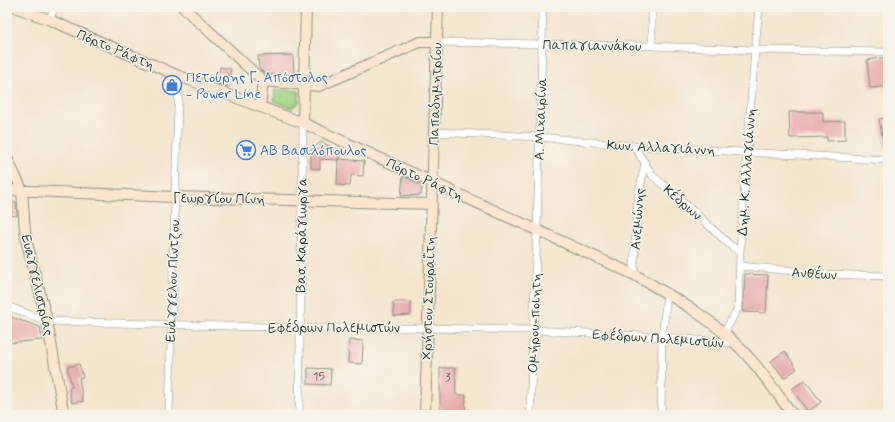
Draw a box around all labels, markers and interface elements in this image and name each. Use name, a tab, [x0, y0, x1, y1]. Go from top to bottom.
street label: Πόρτο Ράφτη	[74, 25, 157, 74]
street label: Παπαγιαννάκου	[542, 36, 642, 56]
street label: Παπαδημητρίου	[425, 42, 447, 146]
place label: Πετούρης Γ. Απόστολος - Power Line	[186, 69, 328, 103]
shop icon: Πετούρης Γ. Απόστολος - Power Line	[161, 74, 183, 96]
street label: Α. Μιχαιρίνα	[531, 77, 551, 161]
street label: Δημ. Κ. Αλλαγιάννη	[734, 108, 760, 237]
street label: Κων. Αλλαγιάννη	[606, 136, 716, 160]
supermarket icon: ΑΒ Βασιλόπουλος	[235, 139, 257, 161]
place label: ΑΒ Βασιλόπουλος	[260, 142, 367, 160]
street label: Πόρτο Ράφτη	[383, 154, 466, 206]
street label: Βασ. Καράγιωργα	[292, 177, 312, 293]
street label: Κέδρων	[659, 180, 706, 225]
street label: Ανεμώνης	[627, 187, 649, 251]
street label: Γεωργίου Πίνη	[173, 189, 265, 209]
street label: Ευάγγελου Πίντζου	[162, 220, 184, 342]
street label: Ευαγγελιστρίας	[17, 233, 57, 338]
street label: Χρήστου Στουραΐτη	[418, 236, 440, 360]
street label: Ανθέων	[791, 262, 837, 285]
street label: Ομήρου-ποιητη	[524, 273, 546, 374]
street label: Εφέδρων Πολεμιστών	[268, 318, 400, 337]
street label: Εφέδρων Πολεμιστών	[592, 324, 724, 353]
house number: 15	[313, 369, 325, 385]
house number: 3	[445, 370, 451, 386]

